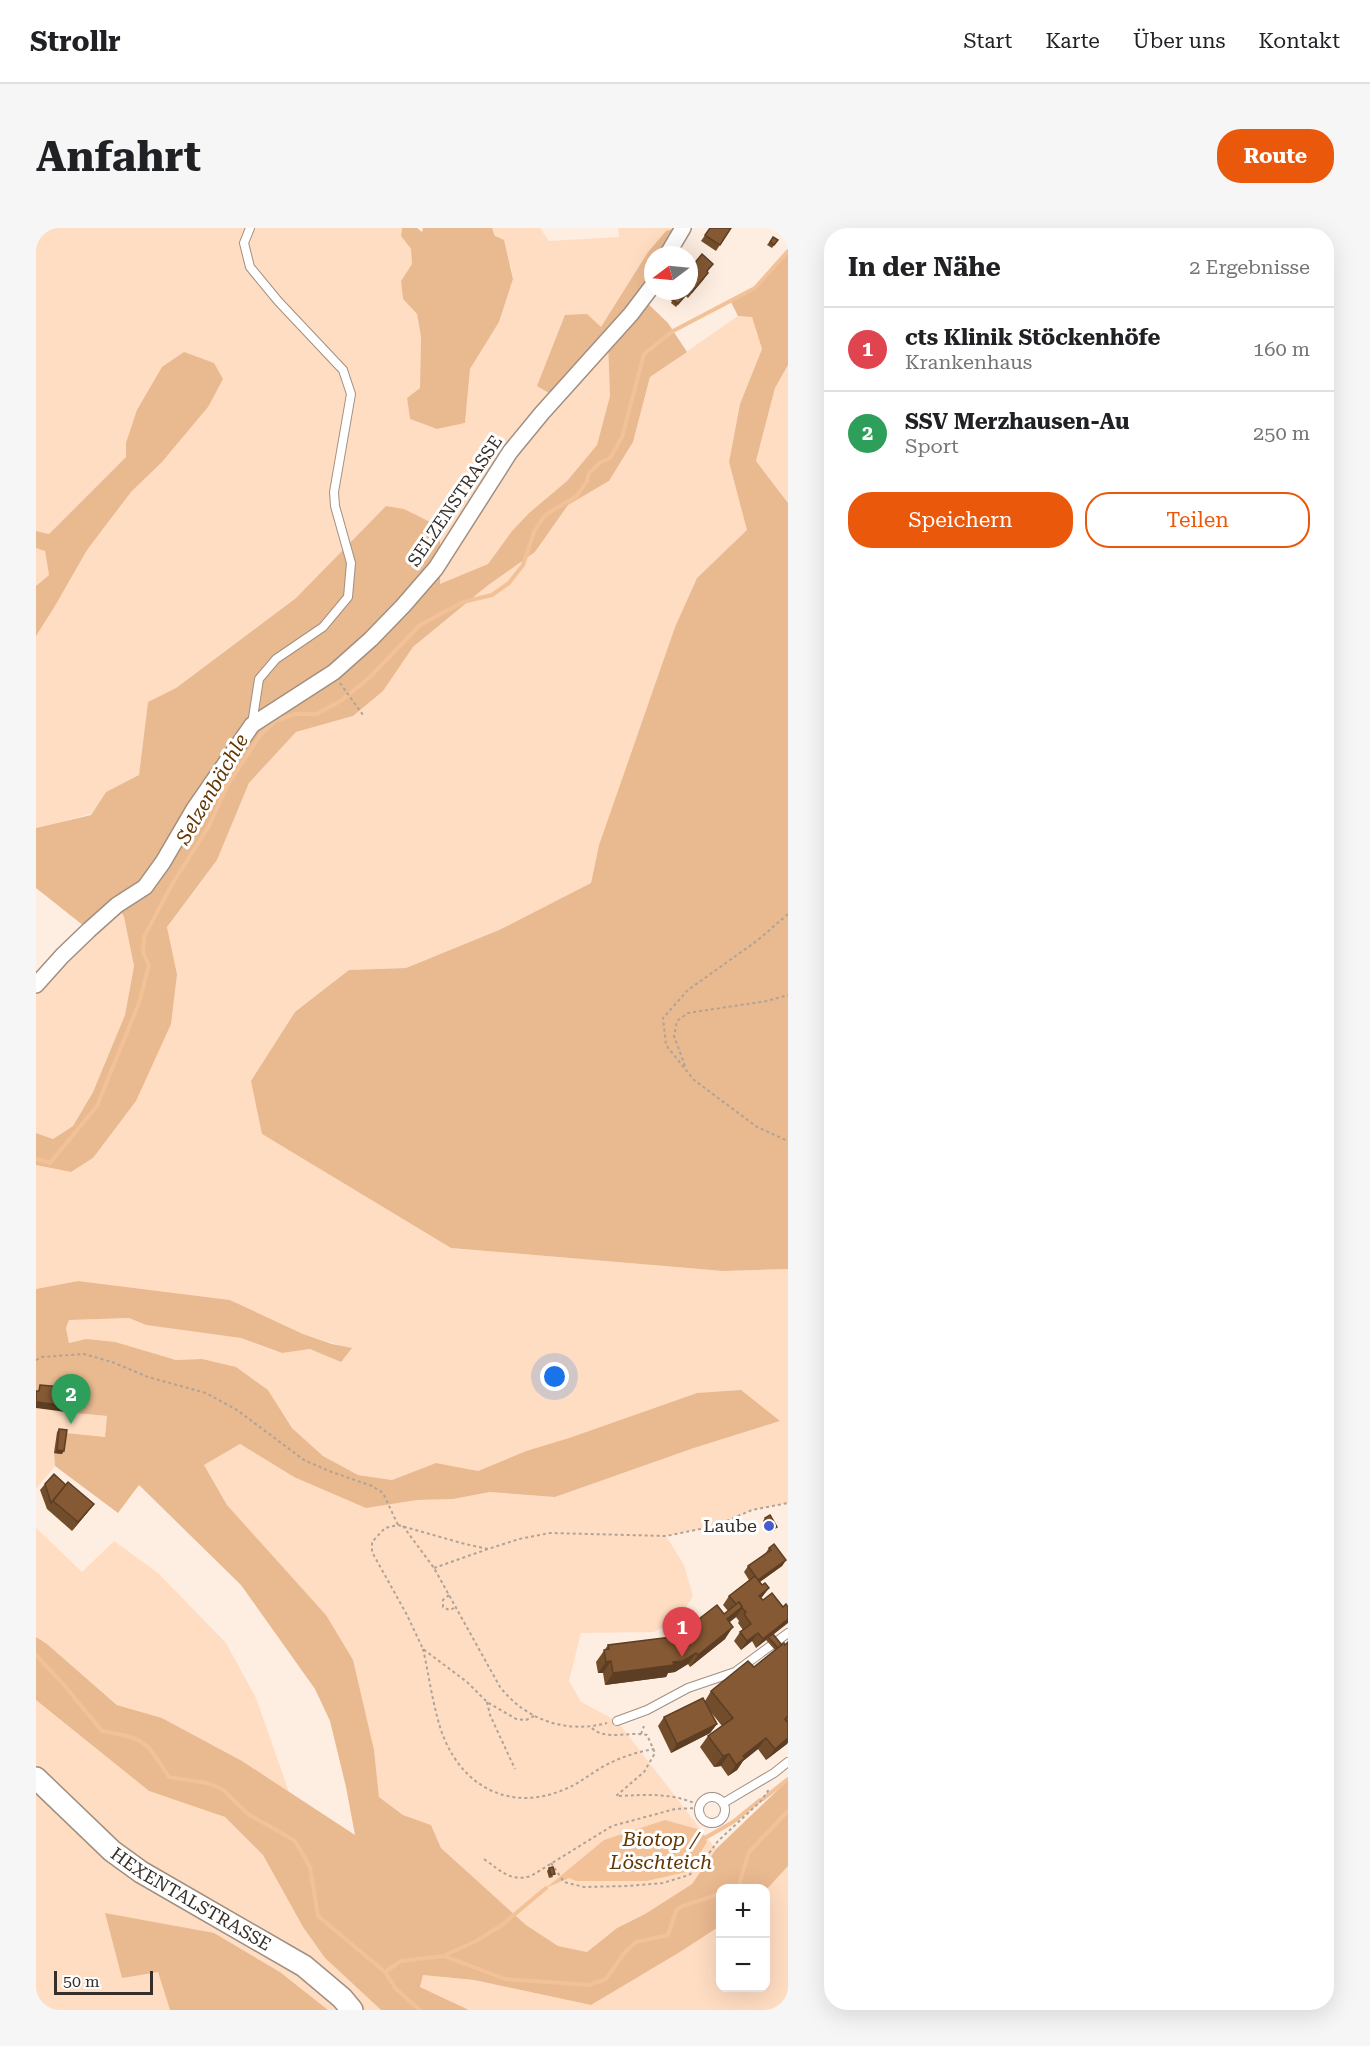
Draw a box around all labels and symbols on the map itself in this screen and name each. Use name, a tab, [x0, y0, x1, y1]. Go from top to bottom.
north arrow	[644, 246, 698, 300]
street label: SELZENSTRASSE	[403, 431, 506, 570]
water label: Selzenbächle	[170, 730, 253, 849]
your location	[540, 1362, 569, 1391]
pin: 2	[51, 1374, 90, 1424]
place label: Laube	[703, 1515, 757, 1536]
marker: Laube	[762, 1519, 776, 1533]
pin: 1	[662, 1608, 702, 1657]
water label: Biotop / Löschteich	[609, 1827, 712, 1874]
street label: HEXENTALSTRASSE	[107, 1843, 275, 1955]
scale bar	[54, 1968, 153, 1996]

